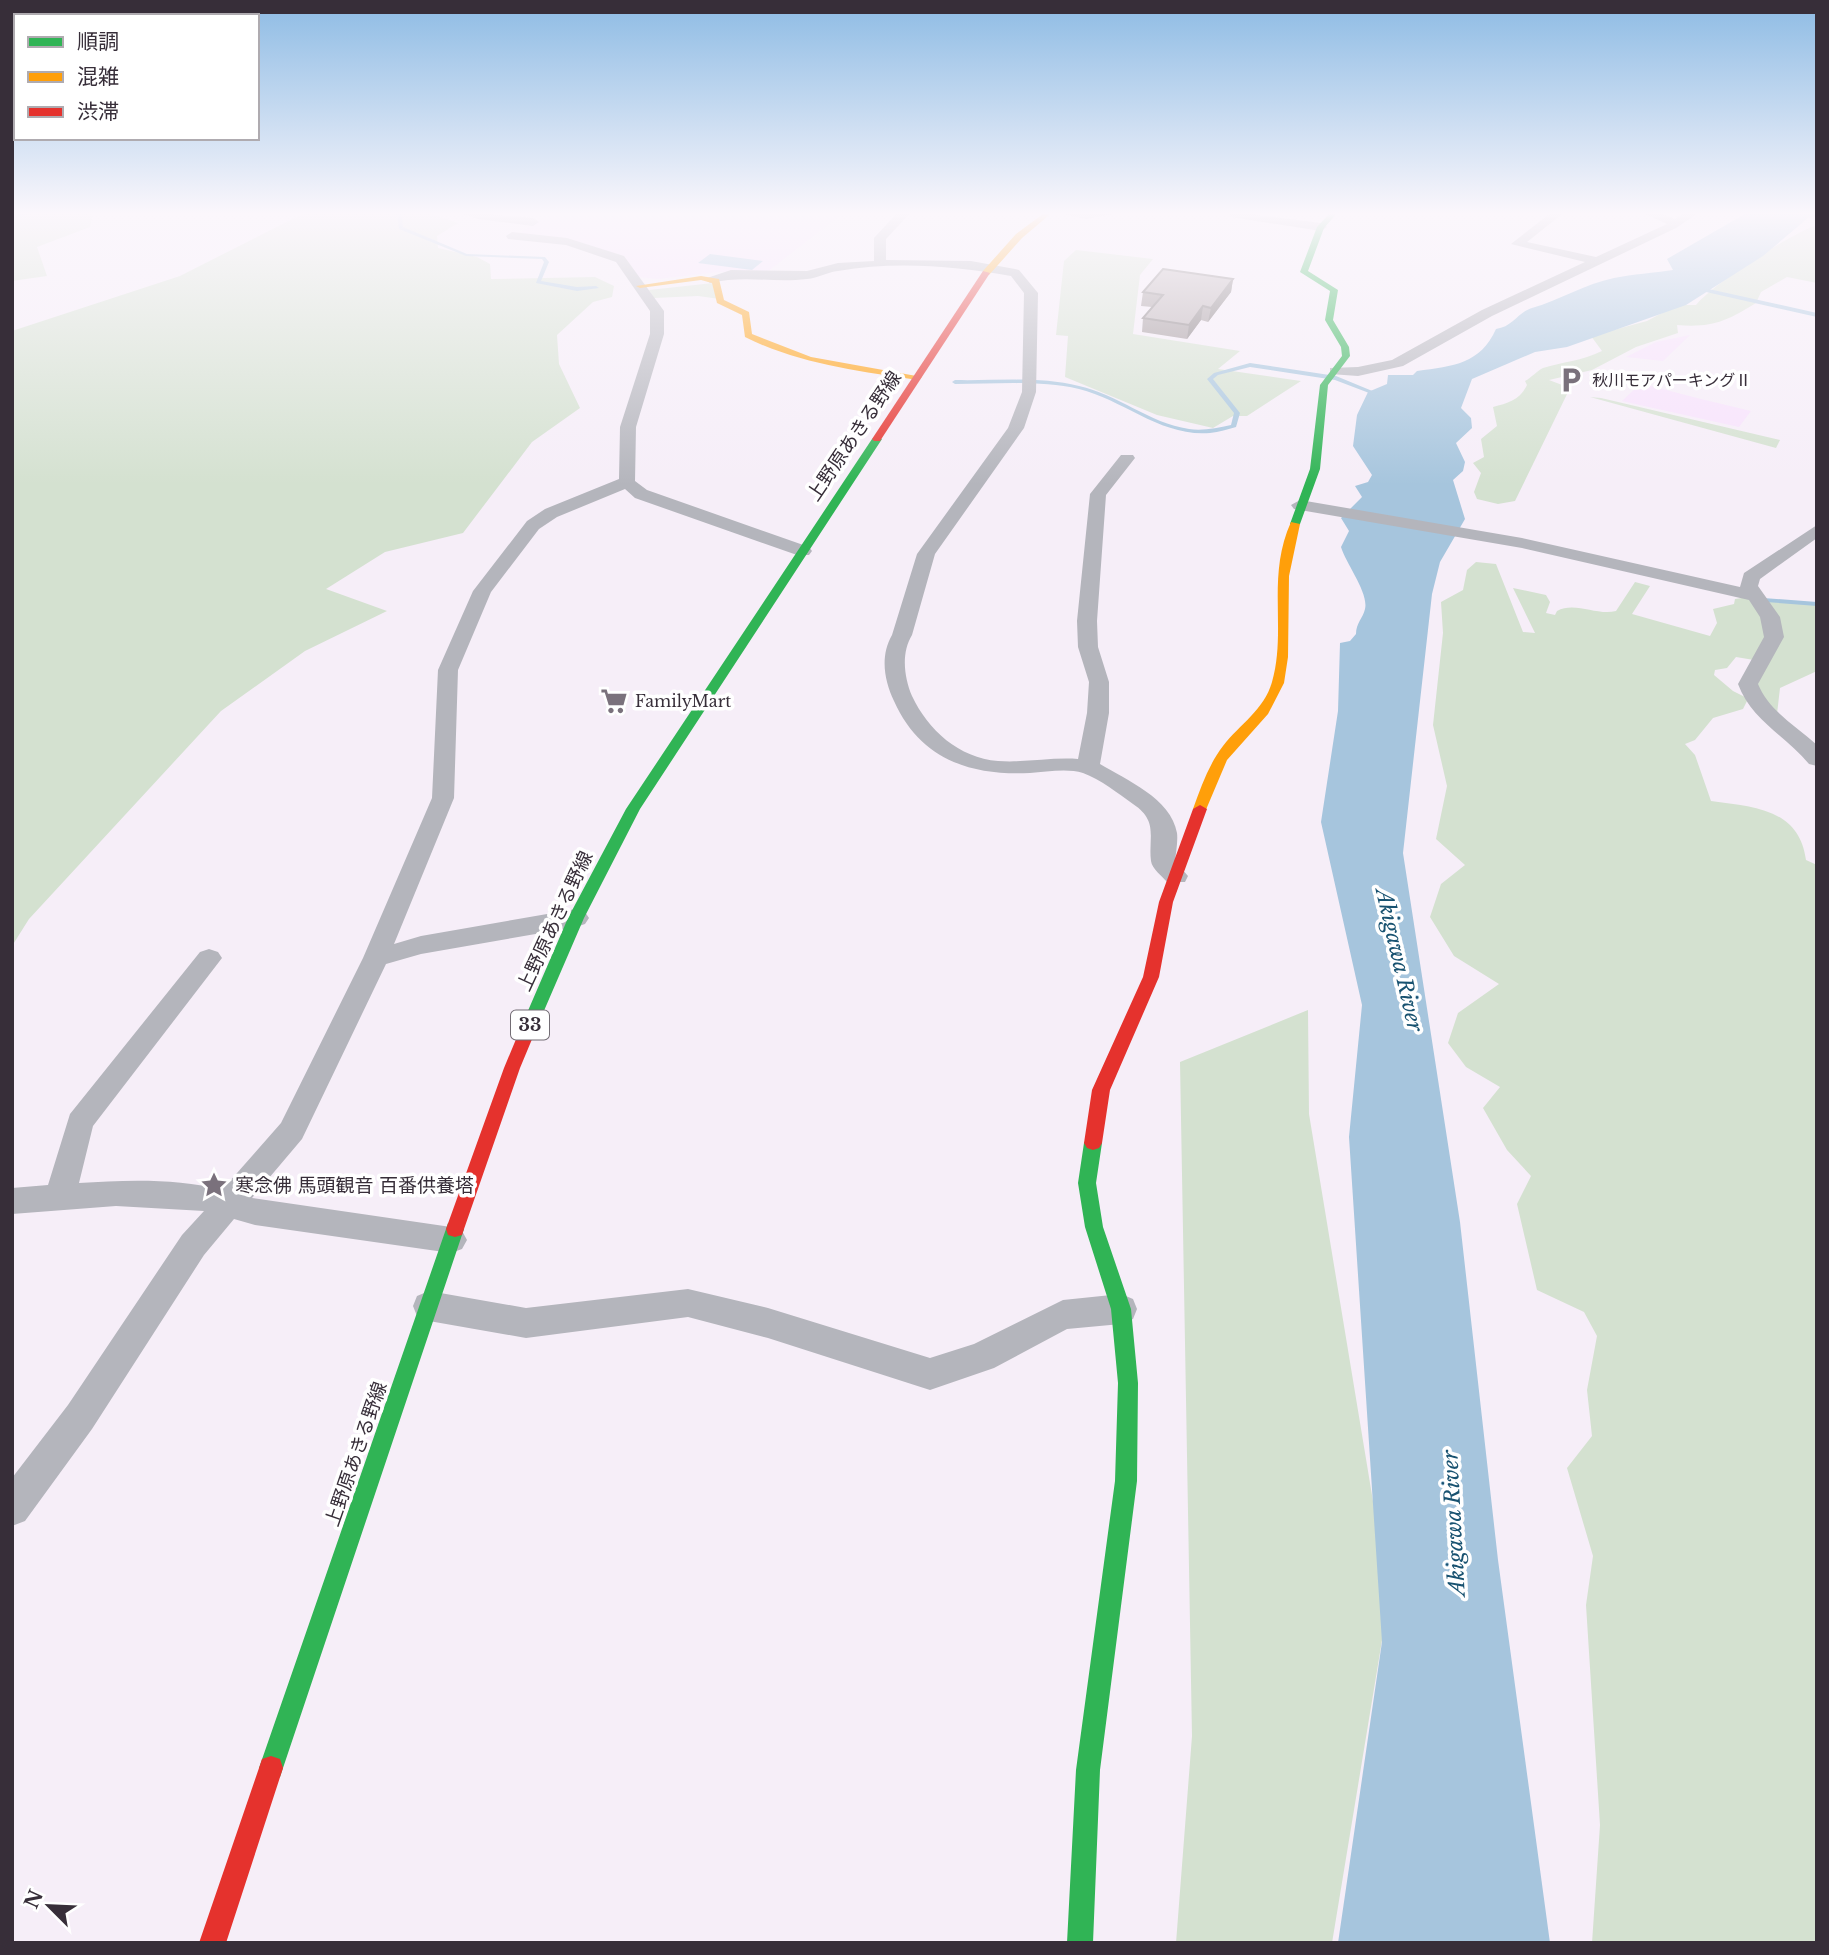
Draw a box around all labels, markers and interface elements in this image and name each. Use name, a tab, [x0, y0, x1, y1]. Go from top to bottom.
legend	[14, 14, 259, 140]
text: 順調	[77, 29, 119, 55]
text: 混雑	[77, 64, 119, 90]
text: 渋滞	[77, 99, 119, 125]
parking icon: 秋川モアパーキングⅡ	[1556, 365, 1586, 395]
street label: 上野原あきる野線	[802, 367, 906, 505]
place label: 秋川モアパーキングⅡ	[1592, 370, 1751, 390]
supermarket icon: FamilyMart	[599, 686, 629, 716]
place label: FamilyMart	[635, 691, 731, 711]
street label: 上野原あきる野線	[513, 847, 597, 995]
water label: Akigawa River	[1369, 883, 1428, 1035]
road number: 33	[511, 1010, 549, 1040]
place icon: 寒念佛 馬頭観音 百番供養塔	[199, 1170, 229, 1200]
place label: 寒念佛 馬頭観音 百番供養塔	[235, 1174, 474, 1197]
street label: 上野原あきる野線	[320, 1379, 392, 1529]
water label: Akigawa River	[1437, 1448, 1471, 1600]
north arrow	[14, 1871, 84, 1941]
text: N	[20, 1886, 48, 1912]

